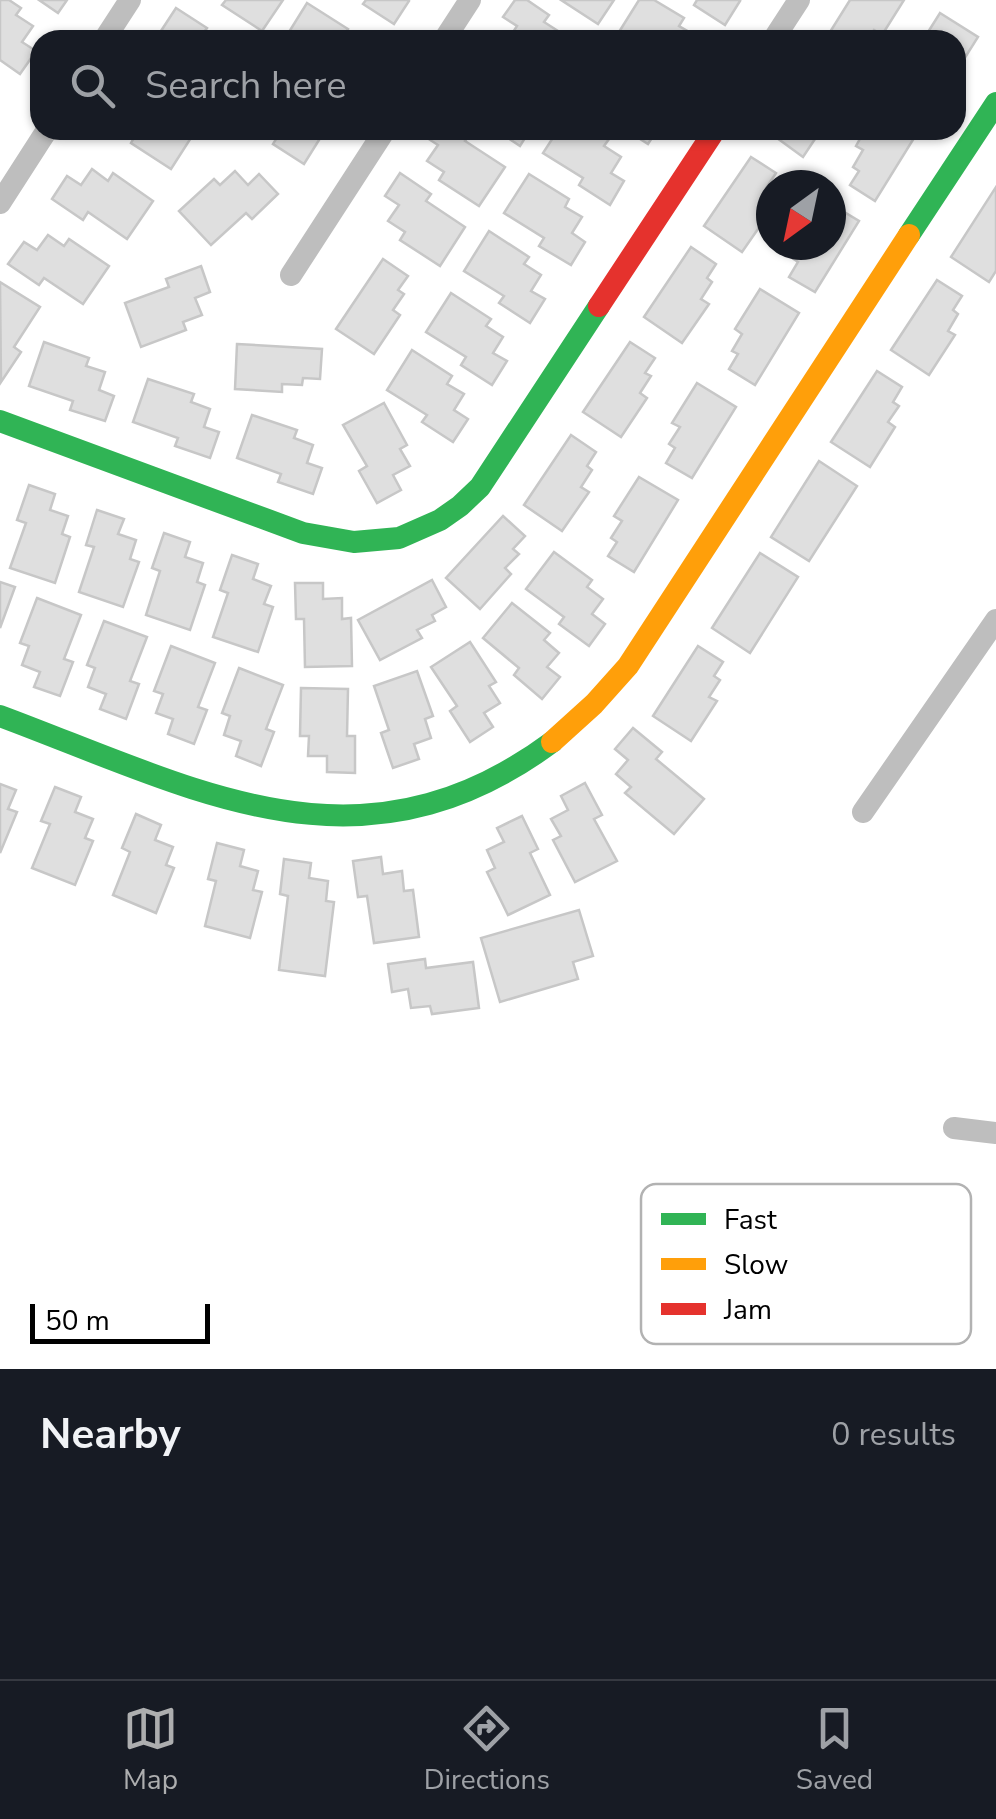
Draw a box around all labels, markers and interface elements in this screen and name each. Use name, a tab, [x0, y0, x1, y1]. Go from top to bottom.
search box	[30, 30, 966, 140]
icon: search	[65, 58, 120, 113]
text: Search here	[145, 60, 346, 111]
north arrow	[756, 170, 846, 260]
legend	[641, 1184, 971, 1344]
text: Fast	[724, 1201, 777, 1239]
text: Slow	[724, 1246, 788, 1284]
text: Jam	[723, 1291, 772, 1329]
scale bar	[30, 1299, 210, 1344]
text: 50 m	[45, 1302, 110, 1340]
text: Nearby	[40, 1406, 181, 1463]
text: 0 results	[831, 1413, 956, 1456]
tab: Map	[123, 1701, 178, 1799]
tab: Directions	[424, 1701, 550, 1799]
tab: Saved	[796, 1701, 873, 1799]

